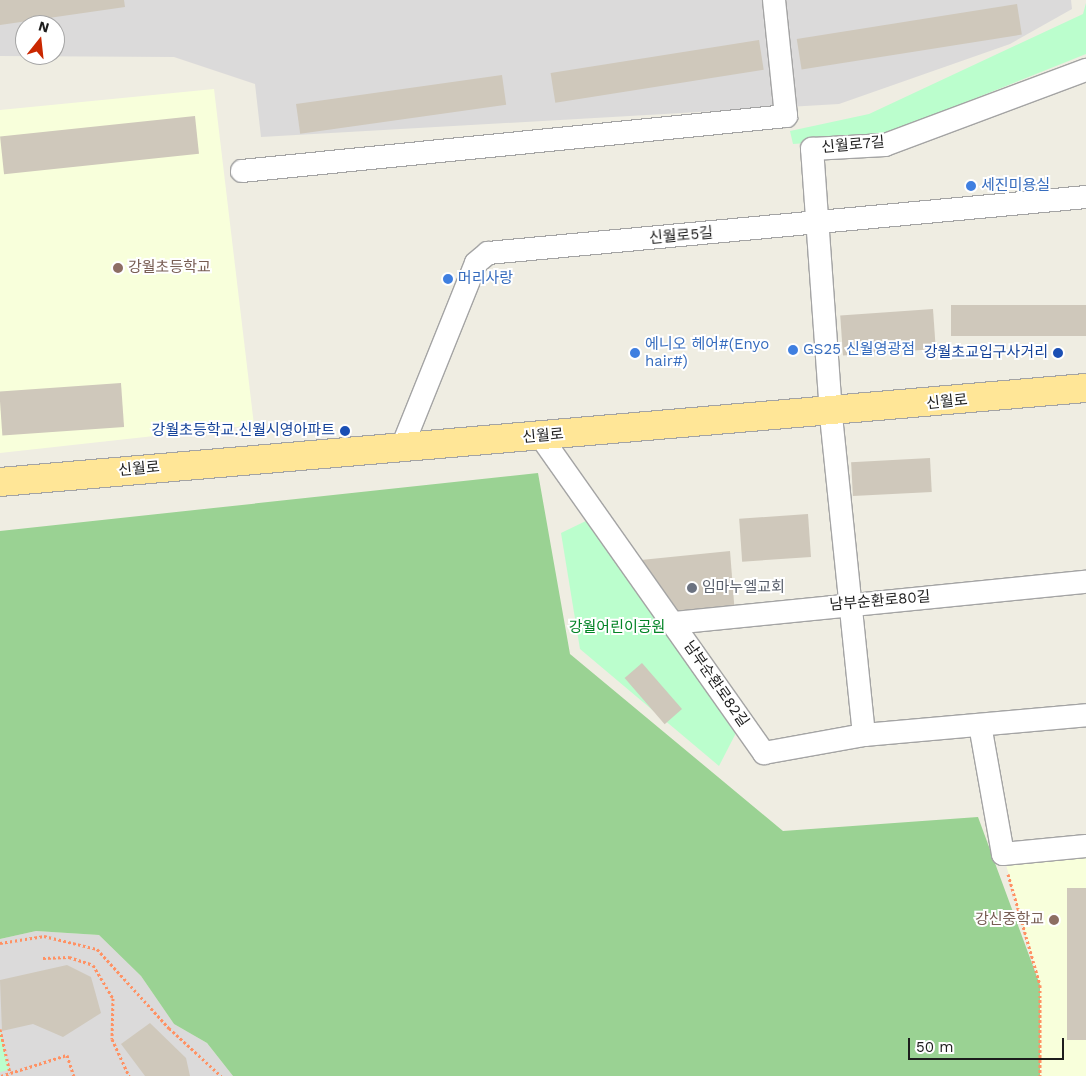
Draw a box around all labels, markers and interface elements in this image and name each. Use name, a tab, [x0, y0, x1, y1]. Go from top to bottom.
north arrow	[15, 15, 65, 65]
text: N	[37, 17, 51, 36]
street label: 신월로7길	[821, 133, 885, 157]
place label: 세진미용실	[981, 177, 1050, 195]
marker: 세진미용실	[965, 180, 977, 192]
street label: 신월로5길	[648, 224, 714, 248]
place label: 강월초등학교	[128, 259, 211, 277]
marker: 강월초등학교	[112, 262, 124, 274]
place label: 머리사랑	[458, 270, 513, 288]
marker: 머리사랑	[442, 273, 454, 285]
place label: 에니오 헤어#(Enyo hair#)	[645, 335, 769, 370]
place label: GS25 신월영광점	[803, 341, 915, 359]
marker: GS25 신월영광점	[787, 344, 799, 356]
place label: 강월초교입구사거리	[924, 344, 1048, 362]
marker: 에니오 헤어#(Enyo hair#)	[629, 347, 641, 359]
marker: 강월초교입구사거리	[1052, 347, 1064, 359]
street label: 신월로	[925, 391, 969, 413]
place label: 강월초등학교.신월시영아파트	[152, 422, 335, 440]
marker: 강월초등학교.신월시영아파트	[339, 425, 351, 437]
street label: 신월로	[522, 425, 564, 447]
street label: 신월로	[118, 458, 160, 480]
place label: 임마누엘교회	[702, 579, 785, 597]
marker: 임마누엘교회	[686, 582, 698, 594]
street label: 남부순환로80길	[829, 588, 931, 614]
park label: 강월어린이공원	[569, 619, 665, 637]
street label: 남부순환로82길	[680, 638, 752, 730]
place label: 강신중학교	[975, 911, 1044, 929]
marker: 강신중학교	[1048, 914, 1060, 926]
scale bar	[911, 1028, 1067, 1060]
text: 50 m	[916, 1038, 953, 1056]

